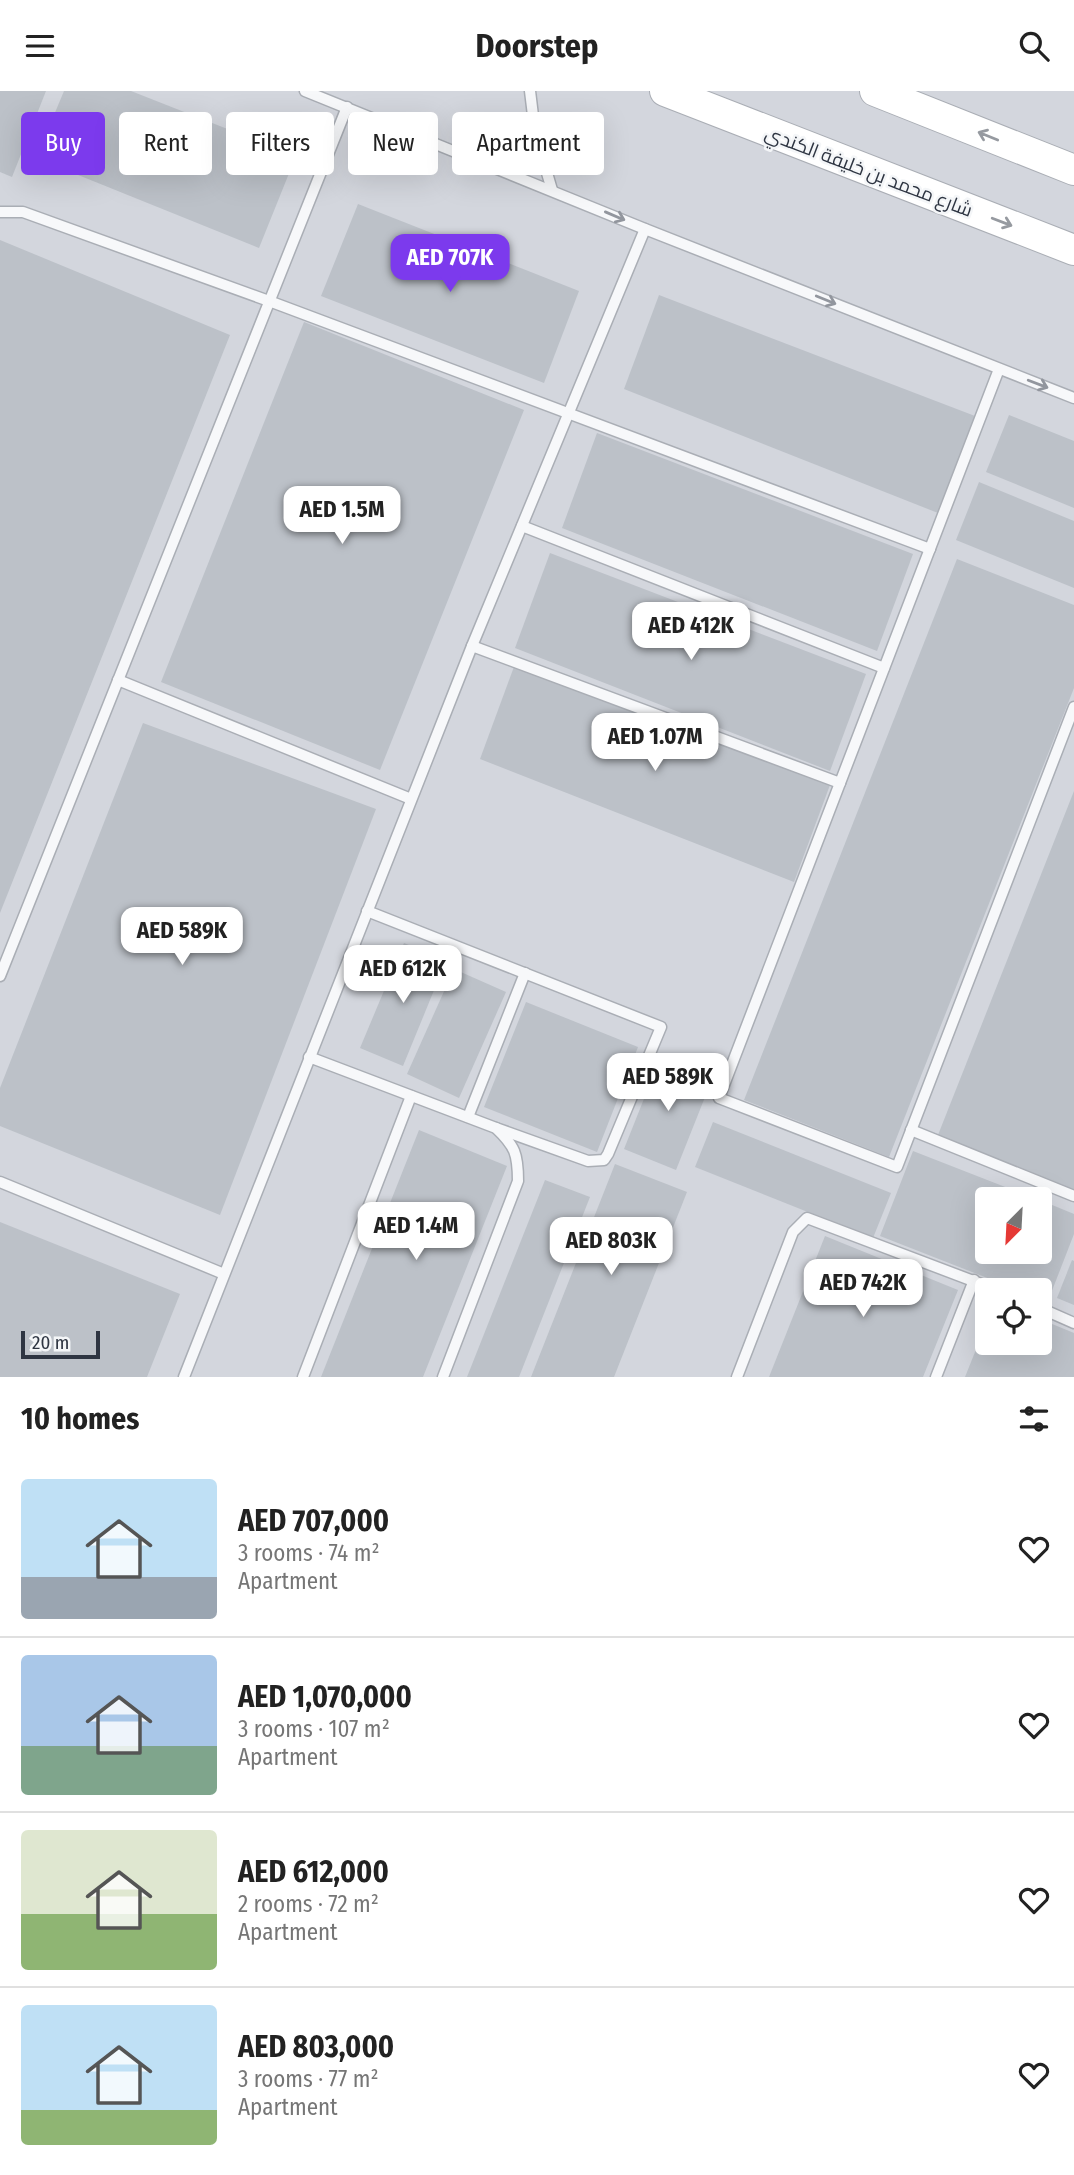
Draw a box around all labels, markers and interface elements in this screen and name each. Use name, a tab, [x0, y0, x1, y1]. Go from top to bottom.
icon: menu	[21, 27, 59, 65]
text: Doorstep	[476, 27, 598, 65]
icon: search	[1015, 27, 1053, 65]
chip: Buy	[21, 112, 105, 175]
chip: Rent	[119, 112, 212, 175]
chip: Filters	[226, 112, 334, 175]
chip: New	[348, 112, 438, 175]
chip: Apartment	[452, 112, 604, 175]
street label: شارع محمد بن خليفة الكندي	[761, 121, 976, 224]
one-way arrow	[977, 128, 999, 141]
one-way arrow	[603, 210, 625, 223]
one-way arrow	[991, 217, 1013, 230]
pin: AED 707K	[378, 235, 522, 294]
text: AED 707K	[407, 243, 493, 271]
one-way arrow	[815, 295, 836, 308]
one-way arrow	[1026, 378, 1048, 391]
pin: AED 1.5M	[270, 487, 414, 546]
text: AED 1.5M	[300, 495, 384, 523]
pin: AED 412K	[619, 603, 763, 662]
text: AED 412K	[648, 611, 734, 639]
pin: AED 1.07M	[575, 713, 735, 773]
text: AED 1.07M	[607, 722, 703, 750]
pin: AED 589K	[110, 907, 254, 967]
text: AED 589K	[137, 916, 227, 944]
pin: AED 612K	[331, 946, 475, 1005]
text: AED 612K	[360, 954, 446, 982]
pin: AED 589K	[596, 1053, 740, 1113]
text: AED 589K	[623, 1062, 713, 1090]
north arrow	[975, 1187, 1052, 1263]
map controls	[975, 1187, 1052, 1355]
pin: AED 1.4M	[344, 1203, 488, 1262]
text: AED 1.4M	[374, 1211, 458, 1239]
pin: AED 803K	[539, 1217, 683, 1277]
text: AED 803K	[566, 1226, 656, 1254]
pin: AED 742K	[791, 1259, 935, 1319]
text: AED 742K	[820, 1268, 906, 1296]
button: locate	[975, 1278, 1052, 1355]
scale bar	[21, 1328, 100, 1360]
text: 20 m	[32, 1331, 69, 1354]
icon: filters	[1015, 1400, 1053, 1438]
text: 10 homes	[21, 1401, 139, 1437]
text: AED 707,000	[238, 1503, 389, 1539]
icon: home	[77, 1507, 161, 1591]
icon: heart	[1015, 1530, 1053, 1568]
text: 3 rooms · 74 m²	[238, 1539, 380, 1567]
text: Apartment	[238, 1567, 338, 1595]
text: AED 1,070,000	[238, 1679, 412, 1715]
icon: home	[77, 1683, 161, 1767]
icon: heart	[1015, 1706, 1053, 1744]
text: 3 rooms · 107 m²	[238, 1715, 390, 1743]
text: Apartment	[238, 1743, 338, 1771]
text: AED 612,000	[238, 1854, 389, 1890]
icon: home	[77, 1858, 161, 1942]
icon: heart	[1015, 1881, 1053, 1919]
text: 2 rooms · 72 m²	[238, 1890, 379, 1918]
text: Apartment	[238, 1918, 338, 1946]
text: AED 803,000	[238, 2029, 394, 2065]
icon: home	[77, 2033, 161, 2117]
icon: heart	[1015, 2056, 1053, 2094]
text: 3 rooms · 77 m²	[238, 2065, 379, 2093]
text: Apartment	[238, 2093, 338, 2121]

